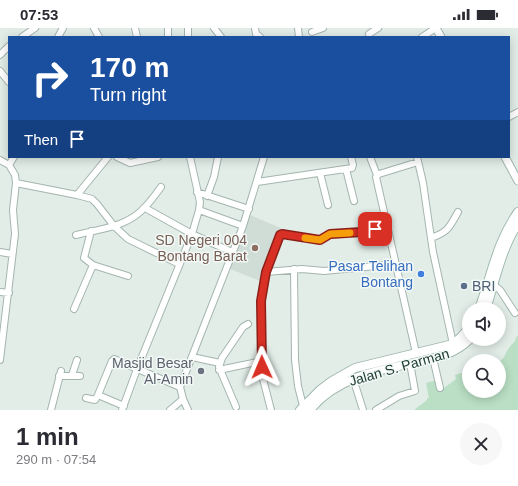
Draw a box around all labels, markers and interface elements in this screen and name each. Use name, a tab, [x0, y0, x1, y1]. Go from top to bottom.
text: 07:53	[20, 6, 58, 23]
icon: right	[24, 52, 76, 104]
text: 170 m	[90, 52, 169, 83]
text: Turn right	[90, 85, 166, 105]
icon: arrive	[66, 128, 88, 150]
text: Then	[24, 131, 58, 148]
pin	[358, 212, 392, 246]
icon: arrive	[364, 218, 386, 240]
place label: SD Negeri 004 Bontang Barat	[155, 232, 247, 264]
marker: SD Negeri 004 Bontang Barat	[250, 243, 260, 253]
place label: Pasar Telihan Bontang	[328, 258, 413, 290]
marker: Pasar Telihan Bontang	[416, 269, 426, 279]
place label: BRI	[472, 278, 495, 294]
marker: BRI	[459, 281, 469, 291]
map controls	[462, 302, 506, 398]
button: sound	[462, 302, 506, 346]
street label: Jalan S. Parman	[347, 345, 451, 389]
position arrow	[241, 346, 283, 388]
button: search	[462, 354, 506, 398]
place label: Masjid Besar Al-Amin	[112, 355, 193, 387]
marker: Masjid Besar Al-Amin	[196, 366, 206, 376]
text: 1 min	[16, 423, 79, 450]
button: close	[460, 423, 502, 465]
text: 290 m · 07:54	[16, 452, 96, 467]

